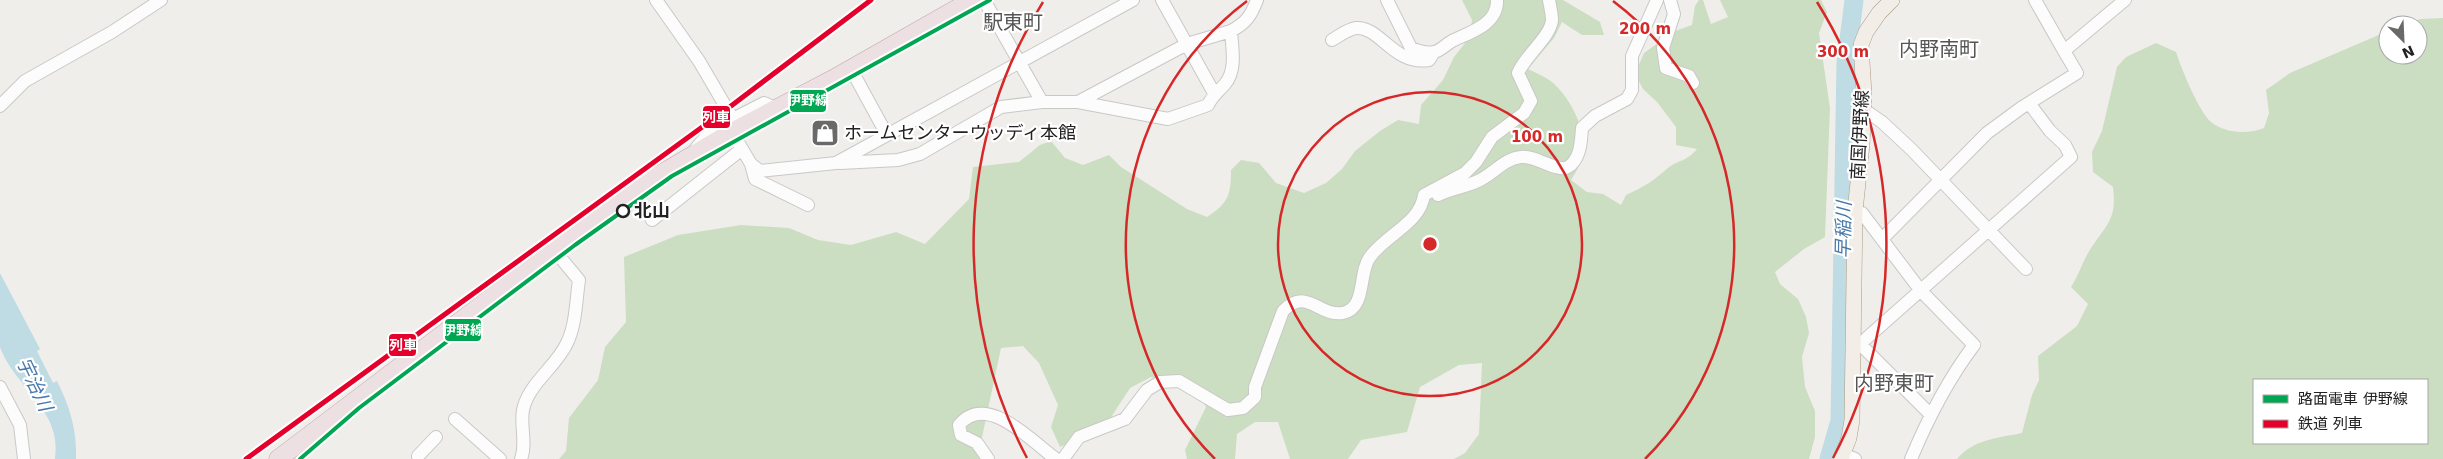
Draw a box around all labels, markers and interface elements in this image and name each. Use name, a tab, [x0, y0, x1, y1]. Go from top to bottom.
district label: 駅東町	[983, 10, 1043, 34]
north arrow	[2378, 15, 2428, 65]
text: 200 m	[1619, 20, 1671, 38]
district label: 内野南町	[1899, 37, 1979, 61]
text: N	[2400, 42, 2417, 62]
text: 300 m	[1817, 43, 1869, 61]
line badge: 伊野線	[789, 89, 827, 113]
street label: 南国伊野線	[1847, 89, 1872, 180]
text: 伊野線	[787, 92, 829, 108]
line badge: 列車	[702, 105, 731, 129]
text: 列車	[702, 109, 730, 125]
shop icon: ホームセンターウッディ本館	[810, 118, 840, 148]
place label: ホームセンターウッディ本館	[844, 122, 1076, 143]
text: 100 m	[1511, 128, 1563, 146]
water label: 早稲川	[1832, 199, 1855, 259]
place label: 北山	[634, 200, 670, 221]
marker: 北山	[616, 204, 630, 218]
centre of rings	[1421, 235, 1439, 253]
line badge: 伊野線	[444, 318, 482, 342]
text: 伊野線	[442, 322, 484, 338]
line badge: 列車	[388, 333, 417, 357]
text: 列車	[389, 337, 417, 353]
water label: 宇治川	[13, 354, 58, 416]
district label: 内野東町	[1854, 371, 1934, 395]
legend	[2253, 379, 2428, 444]
text: 路面電車 伊野線	[2298, 390, 2408, 408]
text: 鉄道 列車	[2298, 415, 2363, 433]

